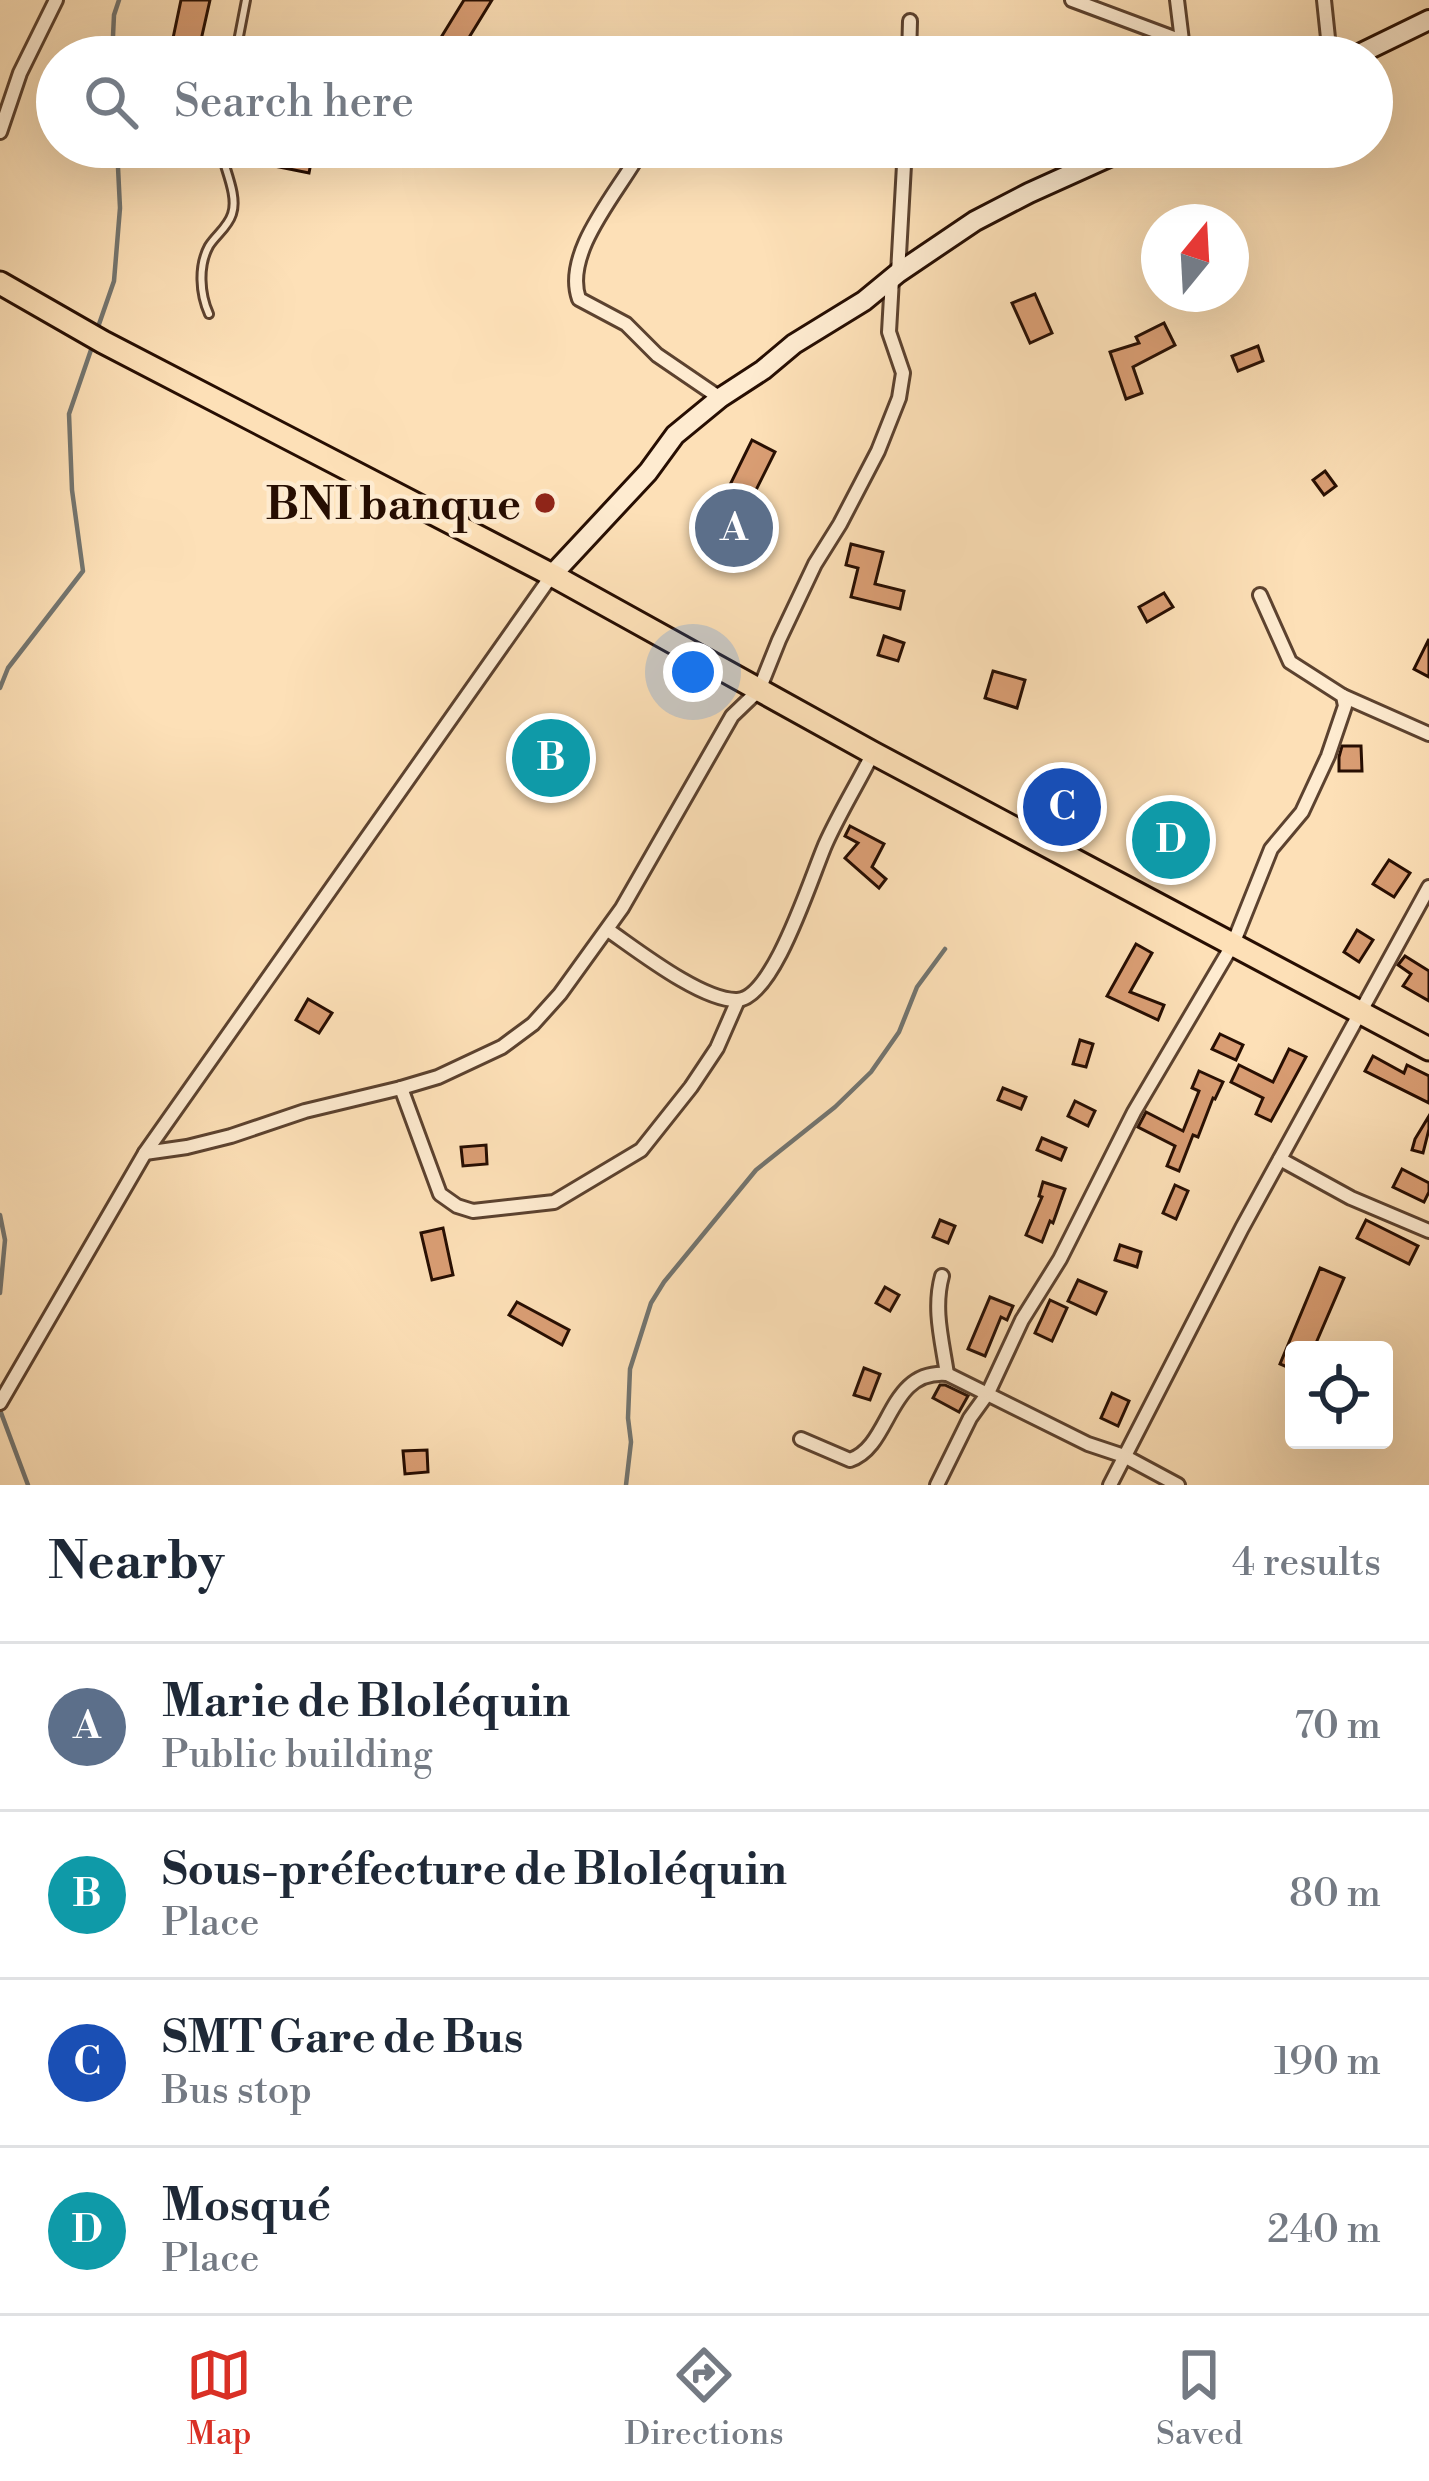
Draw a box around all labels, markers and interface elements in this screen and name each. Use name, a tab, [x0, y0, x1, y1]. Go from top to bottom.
search box	[36, 36, 1393, 168]
icon: search	[78, 69, 144, 135]
text: Search here	[174, 74, 414, 131]
north arrow	[1141, 204, 1249, 312]
place label: BNI banque	[265, 477, 521, 534]
pin: A	[695, 483, 773, 573]
marker: BNI banque	[532, 490, 558, 516]
your location	[663, 642, 723, 702]
pin: B	[512, 713, 590, 803]
pin: C	[1023, 762, 1101, 852]
pin: D	[1132, 795, 1210, 885]
map controls	[1285, 1341, 1393, 1449]
button: locate	[1285, 1341, 1393, 1449]
text: Nearby	[48, 1531, 224, 1595]
text: 4 results	[1232, 1539, 1381, 1588]
text: Marie de Bloléquin	[162, 1674, 570, 1731]
text: A	[73, 1702, 101, 1751]
text: 70 m	[1294, 1702, 1381, 1751]
text: Public building	[162, 1731, 433, 1780]
text: Sous-préfecture de Bloléquin	[162, 1842, 787, 1899]
text: B	[72, 1870, 102, 1919]
text: 80 m	[1289, 1870, 1381, 1919]
text: Place	[162, 1899, 259, 1948]
text: SMT Gare de Bus	[162, 2010, 523, 2067]
text: C	[73, 2038, 101, 2087]
text: 190 m	[1274, 2038, 1381, 2087]
text: Bus stop	[162, 2067, 312, 2116]
text: Mosqué	[162, 2178, 331, 2235]
text: D	[71, 2206, 103, 2255]
text: 240 m	[1267, 2206, 1381, 2255]
text: Place	[162, 2235, 259, 2284]
tab: Map	[186, 2342, 252, 2455]
tab: Directions	[625, 2342, 784, 2455]
tab: Saved	[1156, 2342, 1243, 2455]

